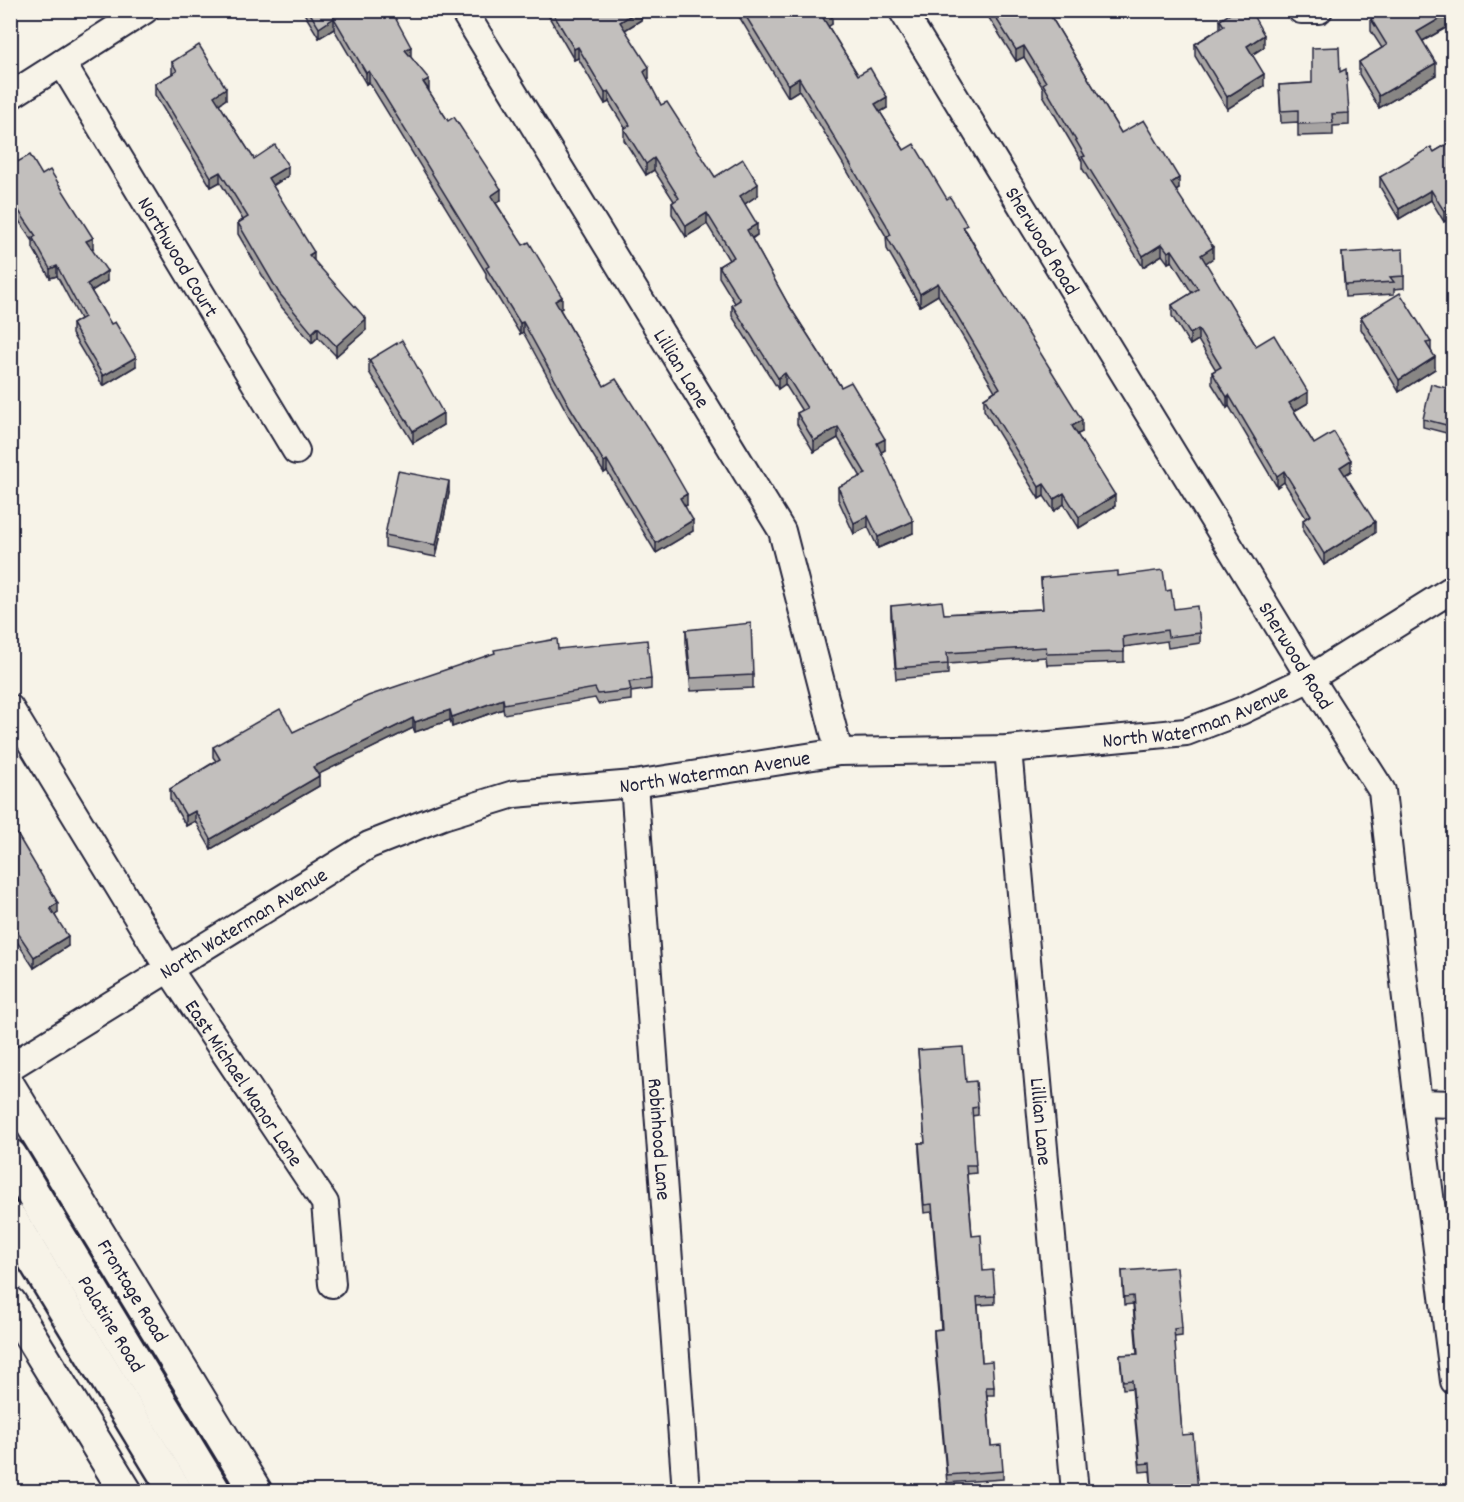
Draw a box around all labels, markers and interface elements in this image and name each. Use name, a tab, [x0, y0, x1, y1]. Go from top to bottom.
street label: Sherwood Road	[996, 182, 1085, 302]
street label: Northwood Court	[128, 192, 224, 324]
street label: Lillian Lane	[644, 324, 716, 415]
street label: Sherwood Road	[1249, 597, 1339, 717]
street label: North Waterman Avenue	[1101, 679, 1294, 758]
street label: North Waterman Avenue	[618, 745, 813, 803]
street label: North Waterman Avenue	[155, 862, 334, 989]
street label: East Michael Manor Lane	[175, 995, 309, 1174]
street label: Robinhood Lane	[638, 1077, 677, 1202]
street label: Lillian Lane	[1020, 1077, 1057, 1167]
street label: Frontage Road	[88, 1234, 174, 1350]
street label: Palatine Road	[68, 1271, 150, 1379]

